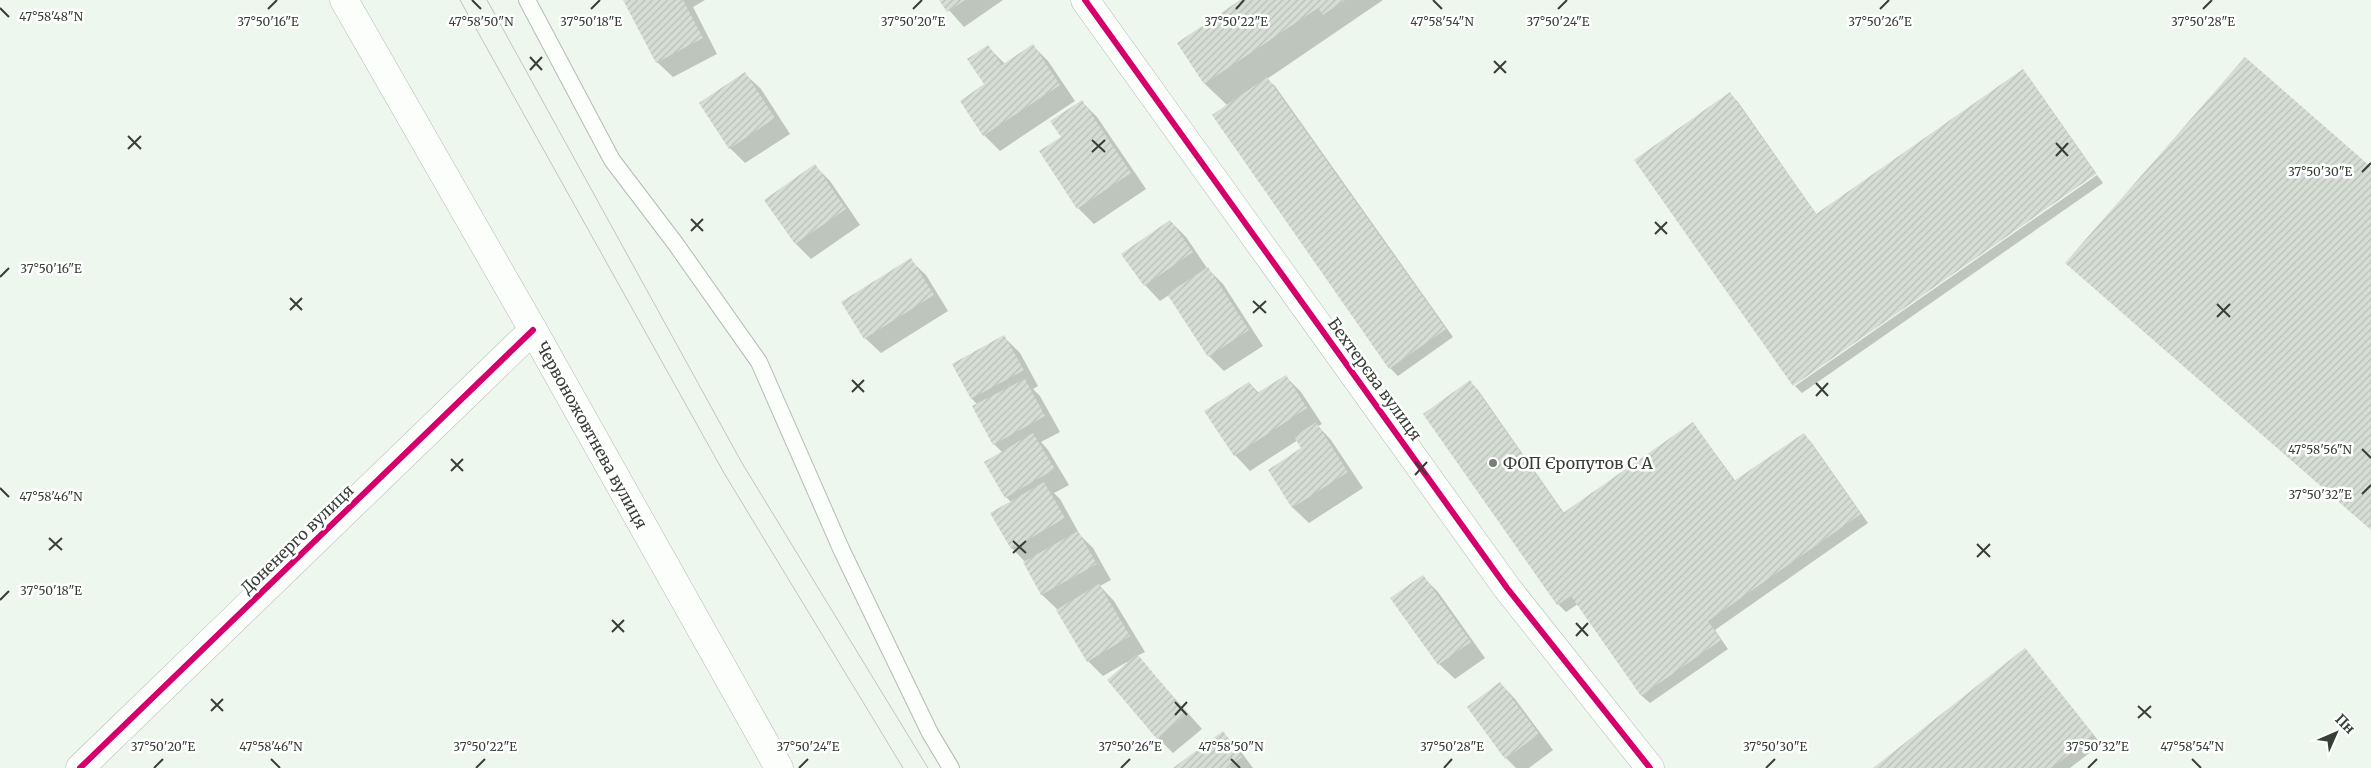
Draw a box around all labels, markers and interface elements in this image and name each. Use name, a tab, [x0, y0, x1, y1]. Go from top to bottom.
text: 47°58'48"N	[19, 9, 84, 24]
text: 37°50'16"E	[237, 14, 299, 29]
text: 47°58'50"N	[449, 14, 514, 29]
text: 37°50'18"E	[560, 14, 622, 29]
text: 37°50'20"E	[881, 14, 946, 29]
text: 37°50'22"E	[1204, 14, 1268, 29]
text: 47°58'54"N	[1410, 14, 1474, 29]
text: 37°50'24"E	[1527, 14, 1590, 29]
text: 37°50'26"E	[1848, 14, 1912, 29]
text: 37°50'28"E	[2171, 14, 2235, 29]
text: 37°50'30"E	[2288, 164, 2353, 179]
text: 37°50'16"E	[20, 261, 82, 276]
street label: Бехтерєва вулиця	[1324, 314, 1426, 444]
street label: Червоножовтнева вулиця	[532, 338, 652, 532]
text: 47°58'56"N	[2288, 442, 2353, 457]
place label: ФОП Єропутов С А	[1503, 453, 1653, 473]
marker: ФОП Єропутов С А	[1487, 457, 1499, 469]
street label: Доненерго вулиця	[236, 480, 358, 598]
text: 37°50'32"E	[2288, 487, 2352, 502]
text: 47°58'46"N	[19, 489, 83, 504]
text: 37°50'18"E	[20, 583, 82, 598]
north arrow	[2311, 708, 2361, 758]
text: Пн	[2331, 710, 2359, 738]
text: 37°50'20"E	[131, 739, 196, 754]
text: 47°58'46"N	[239, 739, 303, 754]
text: 37°50'22"E	[453, 739, 517, 754]
text: 37°50'24"E	[777, 739, 840, 754]
text: 37°50'26"E	[1098, 739, 1162, 754]
text: 47°58'50"N	[1199, 739, 1264, 754]
text: 37°50'28"E	[1420, 739, 1484, 754]
text: 37°50'30"E	[1743, 739, 1808, 754]
text: 37°50'32"E	[2065, 739, 2129, 754]
text: 47°58'54"N	[2160, 739, 2224, 754]

